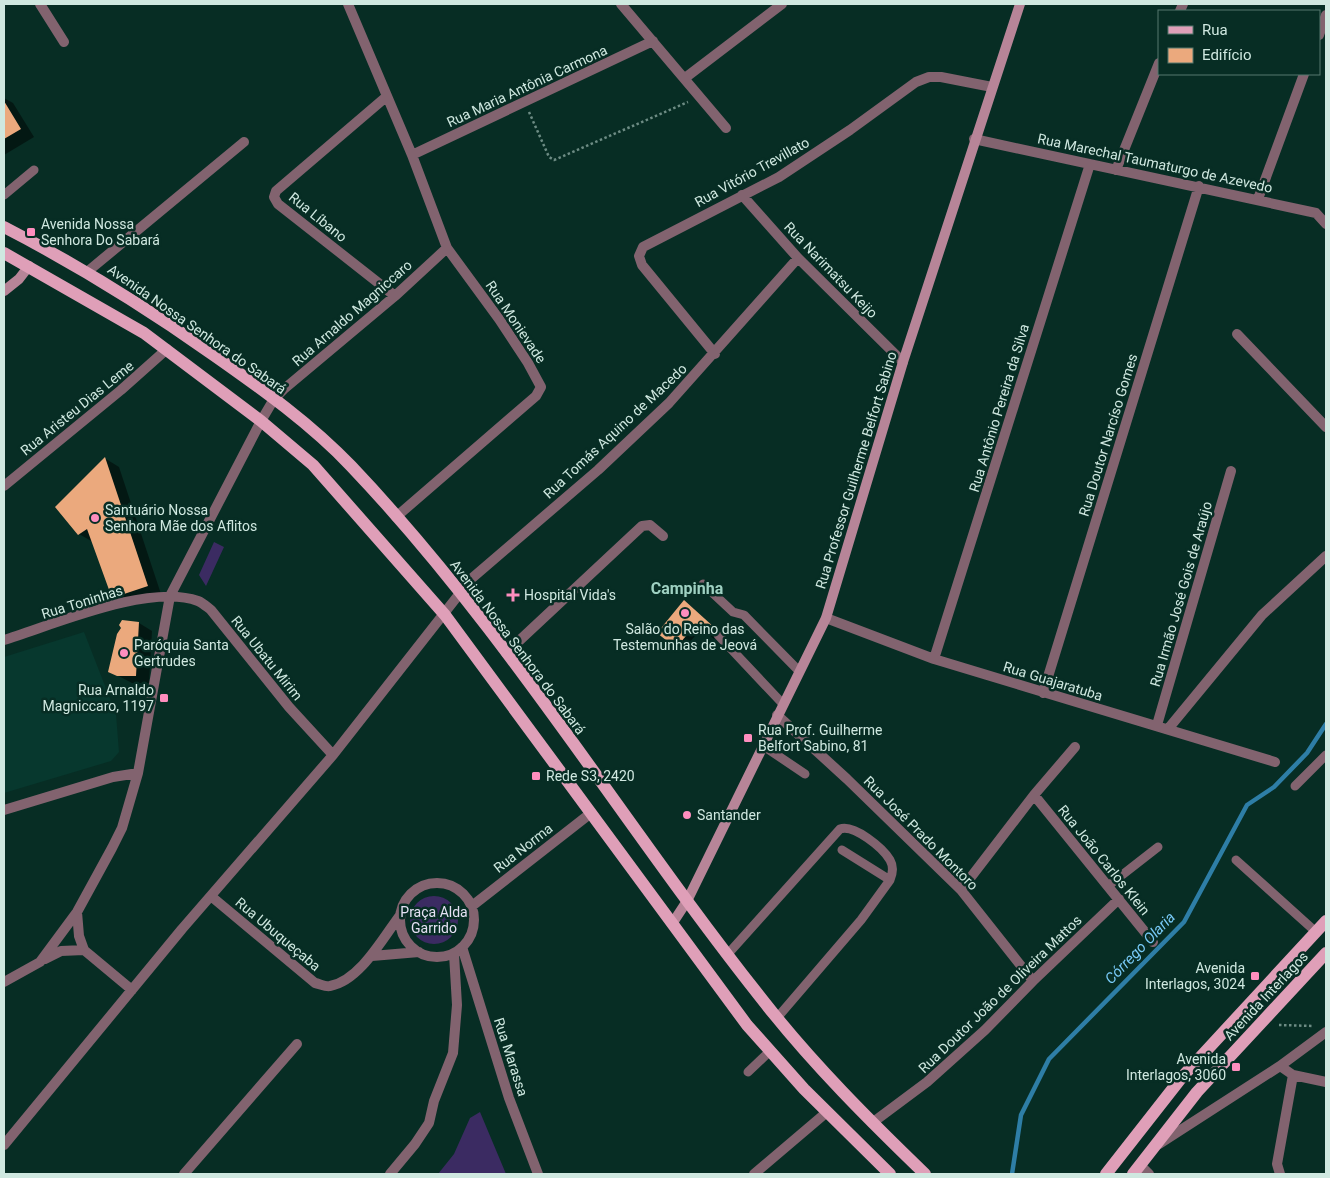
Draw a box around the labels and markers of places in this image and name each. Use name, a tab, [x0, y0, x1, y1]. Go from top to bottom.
place label: Avenida Nossa Senhora Do Sabará	[41, 216, 160, 248]
marker: Avenida Nossa Senhora Do Sabará	[25, 226, 37, 238]
place label: Santuário Nossa Senhora Mãe dos Aflitos	[105, 502, 257, 534]
marker: Santuário Nossa Senhora Mãe dos Aflitos	[89, 512, 101, 524]
place label: Hospital Vida's	[524, 587, 616, 603]
marker: Hospital Vida's	[506, 588, 520, 602]
marker: Salão do Reino das Testemunhas de Jeová	[679, 607, 691, 619]
place label: Salão do Reino das Testemunhas de Jeová	[613, 621, 757, 653]
place label: Paróquia Santa Gertrudes	[134, 637, 229, 669]
marker: Paróquia Santa Gertrudes	[118, 647, 130, 659]
place label: Rua Arnaldo Magniccaro, 1197	[43, 682, 154, 714]
marker: Rua Arnaldo Magniccaro, 1197	[158, 692, 170, 704]
place label: Rua Prof. Guilherme Belfort Sabino, 81	[758, 722, 883, 754]
marker: Rua Prof. Guilherme Belfort Sabino, 81	[742, 732, 754, 744]
place label: Rede S3, 2420	[546, 768, 635, 784]
marker: Rede S3, 2420	[530, 770, 542, 782]
place label: Santander	[697, 807, 761, 823]
marker: Santander	[681, 809, 693, 821]
place label: Avenida Interlagos, 3024	[1145, 960, 1245, 992]
marker: Avenida Interlagos, 3024	[1249, 970, 1261, 982]
place label: Avenida Interlagos, 3060	[1126, 1051, 1226, 1083]
marker: Avenida Interlagos, 3060	[1230, 1061, 1242, 1073]

